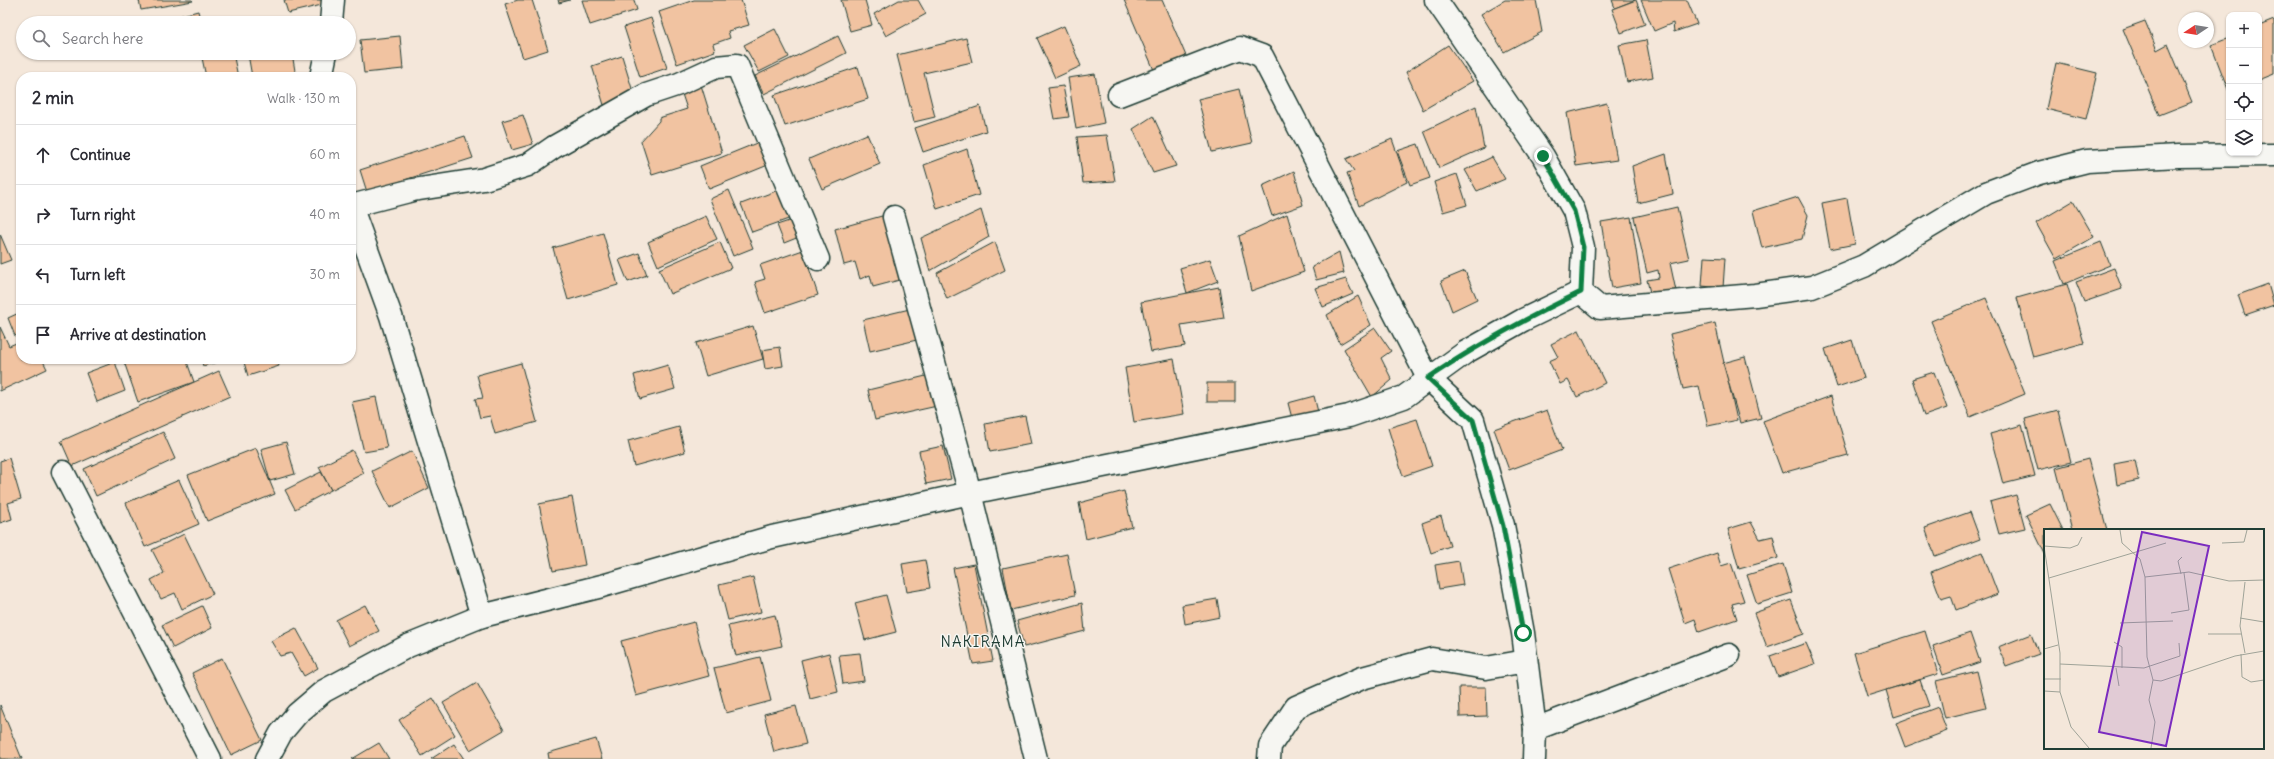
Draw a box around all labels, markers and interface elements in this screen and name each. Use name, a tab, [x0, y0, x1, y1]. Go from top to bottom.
north arrow	[2178, 12, 2214, 48]
map controls	[2226, 12, 2262, 156]
button: +	[2226, 12, 2262, 48]
search box	[16, 16, 356, 60]
icon: search	[30, 27, 52, 49]
text: Search here	[62, 29, 143, 48]
button: −	[2226, 48, 2262, 84]
button: locate	[2226, 84, 2262, 120]
text: 2 min	[32, 87, 74, 109]
text: Walk · 130 m	[267, 90, 340, 107]
button: layers	[2226, 120, 2262, 156]
icon: ahead	[32, 144, 54, 166]
text: Continue	[70, 145, 131, 164]
text: 60 m	[309, 146, 340, 163]
route end	[1534, 147, 1552, 165]
icon: right	[32, 204, 54, 226]
text: Turn right	[70, 205, 135, 224]
text: 40 m	[309, 206, 340, 223]
icon: left	[32, 264, 54, 286]
text: Turn left	[70, 265, 125, 284]
text: 30 m	[310, 266, 340, 283]
icon: arrive	[32, 324, 54, 346]
text: Arrive at destination	[70, 325, 206, 344]
inset map	[2044, 529, 2264, 749]
route start	[1514, 624, 1532, 642]
district label: NAKIRAMA	[941, 632, 1025, 651]

